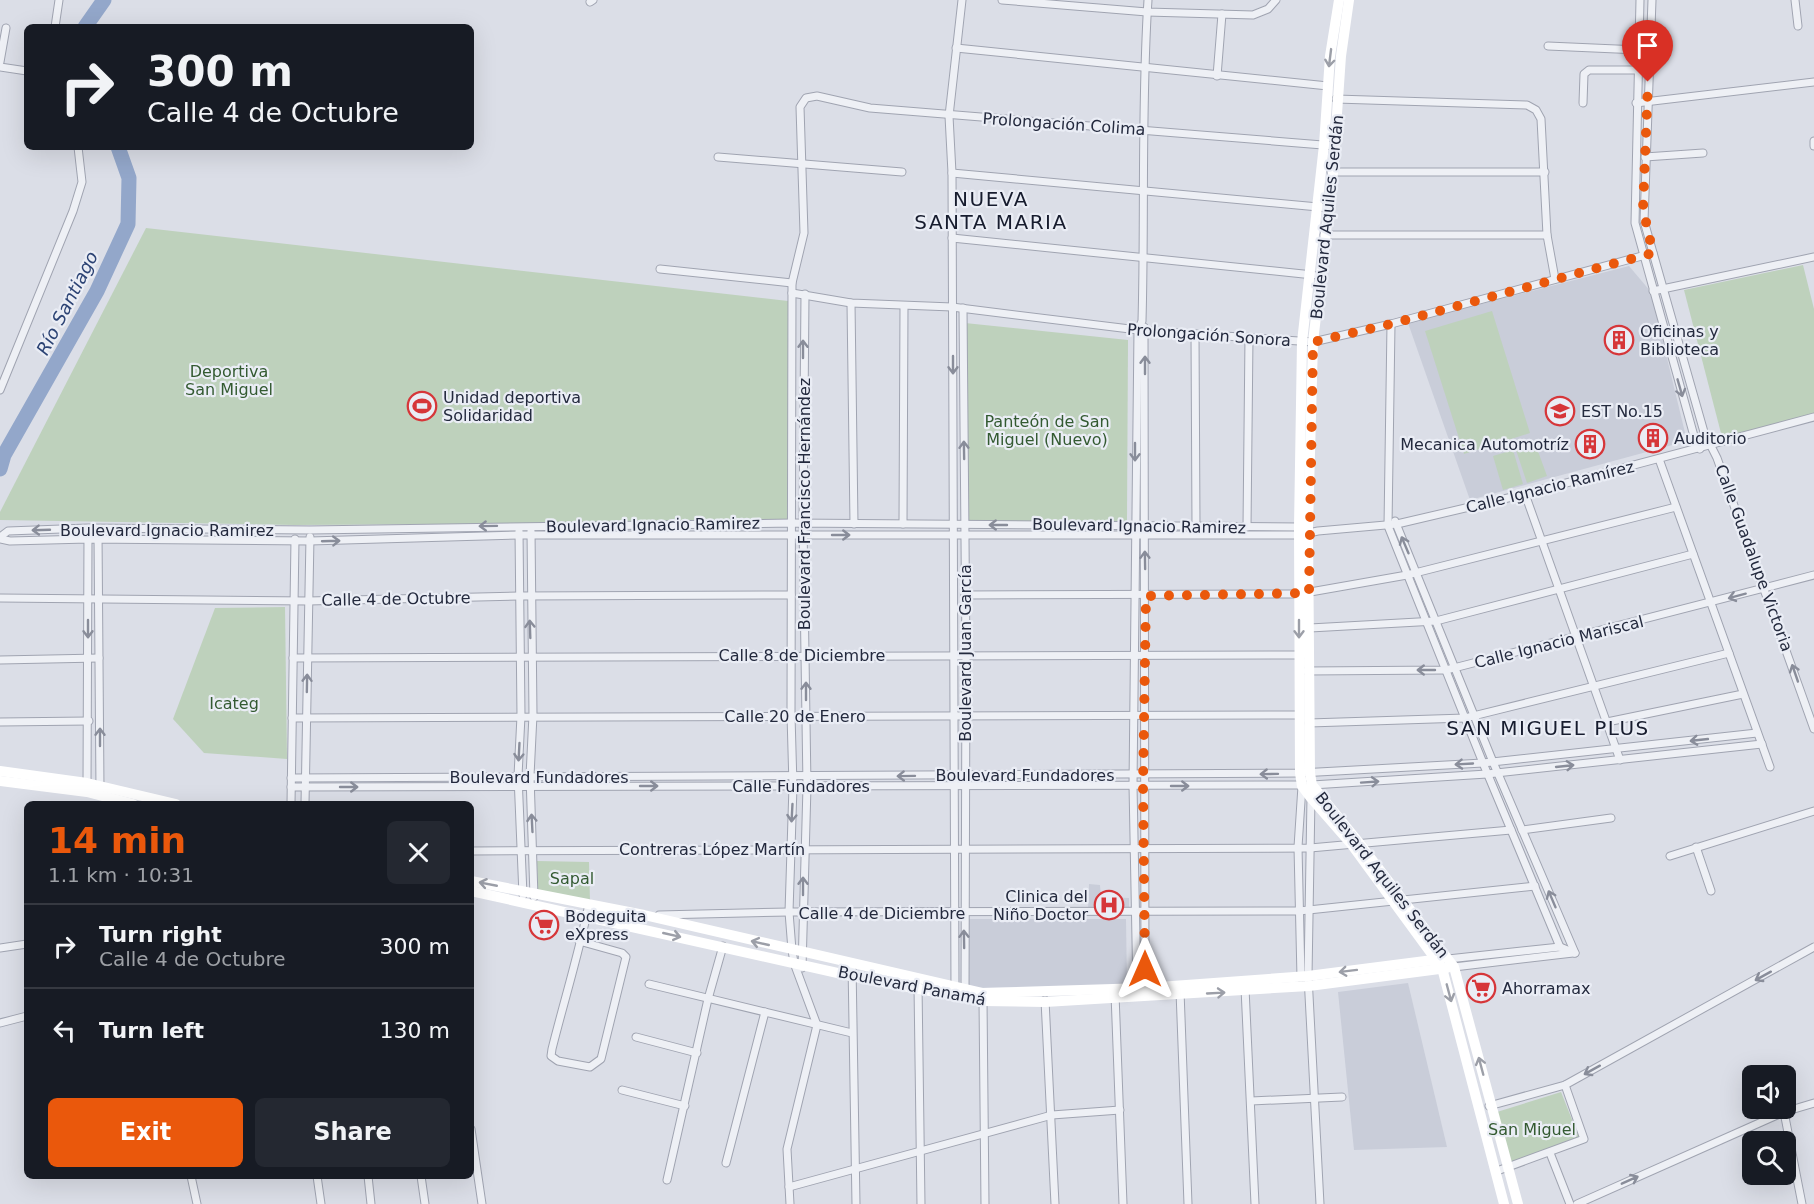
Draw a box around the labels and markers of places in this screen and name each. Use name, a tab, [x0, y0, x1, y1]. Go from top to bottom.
pin	[1622, 20, 1673, 82]
place label: Oficinas y Biblioteca	[1640, 322, 1719, 359]
building icon: Oficinas y Biblioteca	[1603, 324, 1635, 356]
place label: Unidad deportiva Solidaridad	[443, 388, 581, 425]
sports icon: Unidad deportiva Solidaridad	[406, 390, 438, 422]
school or university icon: EST No.15	[1544, 395, 1576, 427]
place label: EST No.15	[1581, 402, 1663, 421]
building icon: Auditorio	[1637, 422, 1669, 454]
building icon: Mecanica Automotríz	[1574, 428, 1606, 460]
place label: Auditorio	[1674, 429, 1747, 448]
place label: Mecanica Automotríz	[1400, 435, 1569, 454]
place label: Clinica del Niño Doctor	[993, 887, 1088, 924]
hospital icon: Clinica del Niño Doctor	[1093, 889, 1125, 921]
place label: Bodeguita eXpress	[565, 907, 647, 944]
supermarket icon: Bodeguita eXpress	[528, 909, 560, 941]
supermarket icon: Ahorramax	[1465, 972, 1497, 1004]
place label: Ahorramax	[1502, 979, 1590, 998]

